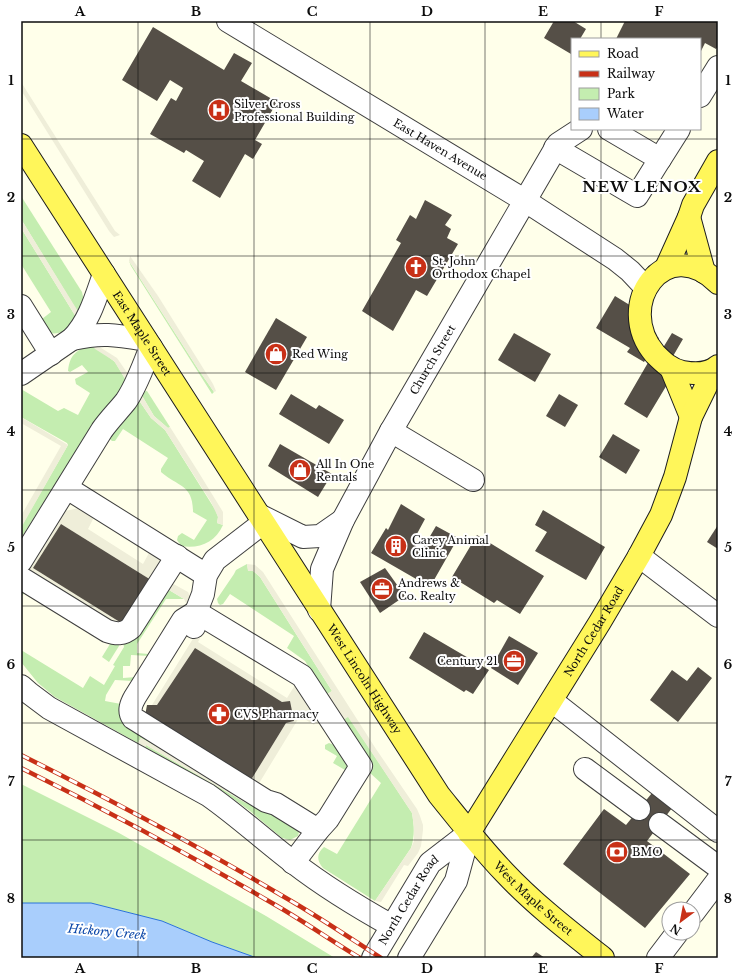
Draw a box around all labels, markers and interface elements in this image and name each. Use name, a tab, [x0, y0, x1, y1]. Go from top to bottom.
text: A	[74, 3, 86, 20]
text: B	[191, 3, 201, 20]
text: C	[307, 3, 318, 20]
text: D	[421, 3, 433, 20]
text: E	[538, 3, 548, 20]
text: F	[655, 3, 664, 20]
legend	[571, 38, 701, 130]
text: Road	[607, 46, 639, 61]
text: Railway	[607, 66, 656, 81]
text: 1	[8, 72, 14, 89]
text: 1	[725, 72, 731, 89]
text: Park	[607, 86, 635, 101]
hospital icon: Silver Cross Professional Building	[206, 97, 232, 123]
place label: Silver Cross Professional Building	[234, 97, 355, 124]
text: Water	[606, 106, 644, 121]
street label: East Haven Avenue	[391, 116, 490, 183]
district label: NEW LENOX	[582, 177, 702, 196]
text: 2	[7, 189, 15, 206]
text: 2	[724, 189, 732, 206]
church icon: St. John Orthodox Chapel	[403, 254, 429, 280]
place label: St. John Orthodox Chapel	[432, 254, 531, 281]
street label: East Maple Street	[110, 288, 175, 379]
text: 3	[7, 306, 15, 323]
text: 3	[724, 306, 732, 323]
street label: Church Street	[407, 321, 459, 397]
shop icon: Red Wing	[263, 341, 289, 367]
place label: Red Wing	[292, 347, 348, 361]
text: 4	[7, 423, 16, 440]
text: 4	[724, 423, 733, 440]
shop icon: All In One Rentals	[287, 457, 313, 483]
place label: All In One Rentals	[315, 457, 374, 484]
building icon: Carey Animal Clinic	[383, 533, 409, 559]
place label: Carey Animal Clinic	[412, 533, 489, 560]
text: 5	[7, 539, 15, 556]
text: 5	[724, 539, 732, 556]
office icon: Andrews & Co. Realty	[369, 576, 395, 602]
place label: Andrews & Co. Realty	[397, 576, 460, 603]
street label: North Cedar Road	[561, 583, 627, 679]
street label: West Lincoln Highway	[324, 621, 405, 737]
office icon: Century 21	[501, 648, 527, 674]
place label: Century 21	[437, 654, 498, 668]
text: 6	[7, 656, 16, 673]
text: 6	[724, 656, 733, 673]
pharmacy icon: CVS Pharmacy	[206, 701, 232, 727]
place label: CVS Pharmacy	[234, 707, 319, 721]
text: 7	[8, 773, 15, 790]
text: 7	[725, 773, 732, 790]
bank icon: BMO	[604, 839, 630, 865]
place label: BMO	[632, 845, 663, 859]
street label: North Cedar Road	[375, 852, 442, 947]
street label: West Maple Street	[490, 858, 576, 939]
text: 8	[7, 890, 15, 907]
text: 8	[724, 890, 732, 907]
north arrow	[661, 901, 701, 941]
text: N	[667, 920, 684, 938]
water label: Hickory Creek	[66, 921, 147, 942]
text: A	[74, 960, 86, 977]
text: B	[191, 960, 201, 977]
text: C	[307, 960, 318, 977]
text: D	[421, 960, 433, 977]
text: E	[538, 960, 548, 977]
text: F	[655, 960, 664, 977]

